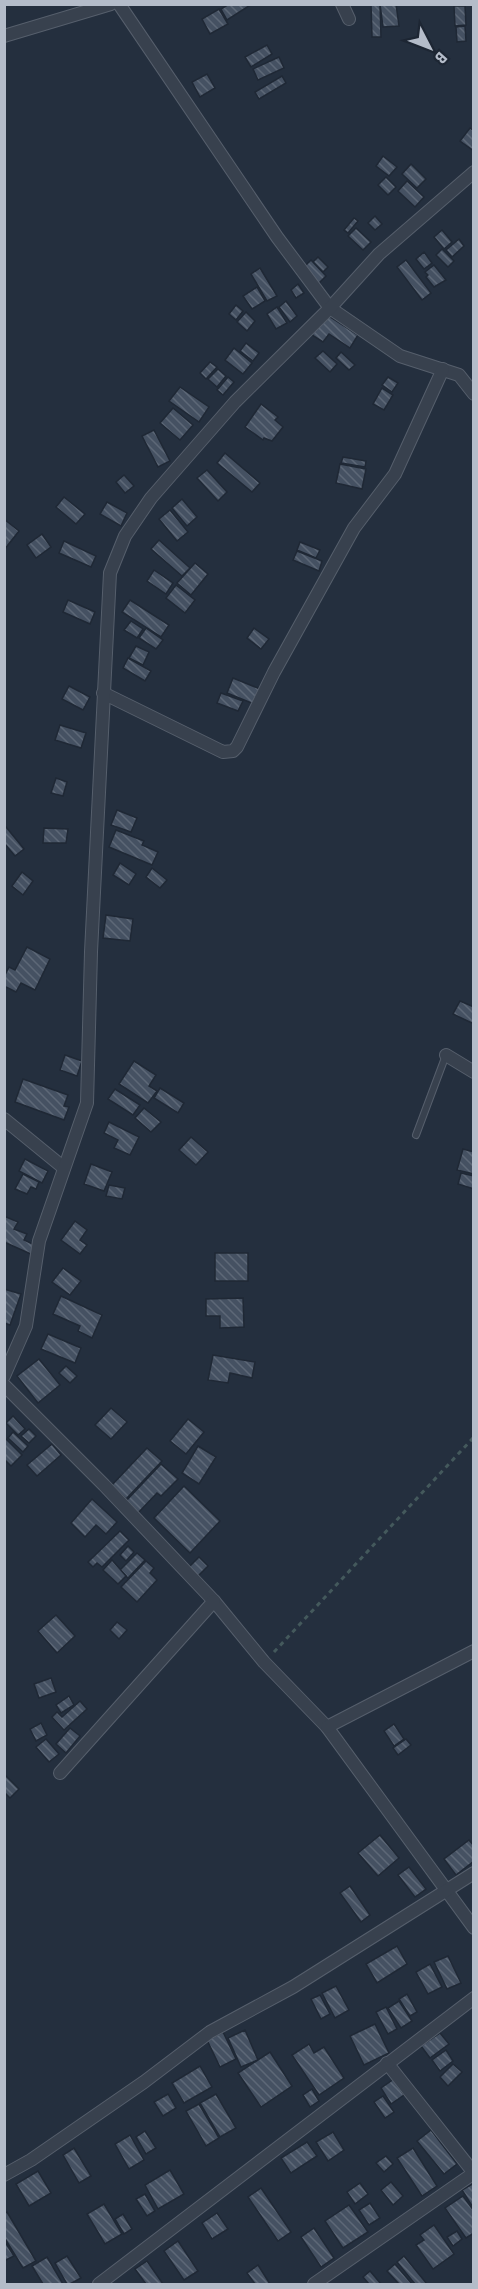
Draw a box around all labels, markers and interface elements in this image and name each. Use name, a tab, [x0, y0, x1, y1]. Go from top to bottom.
north arrow	[400, 18, 460, 78]
text: B	[431, 48, 451, 67]

